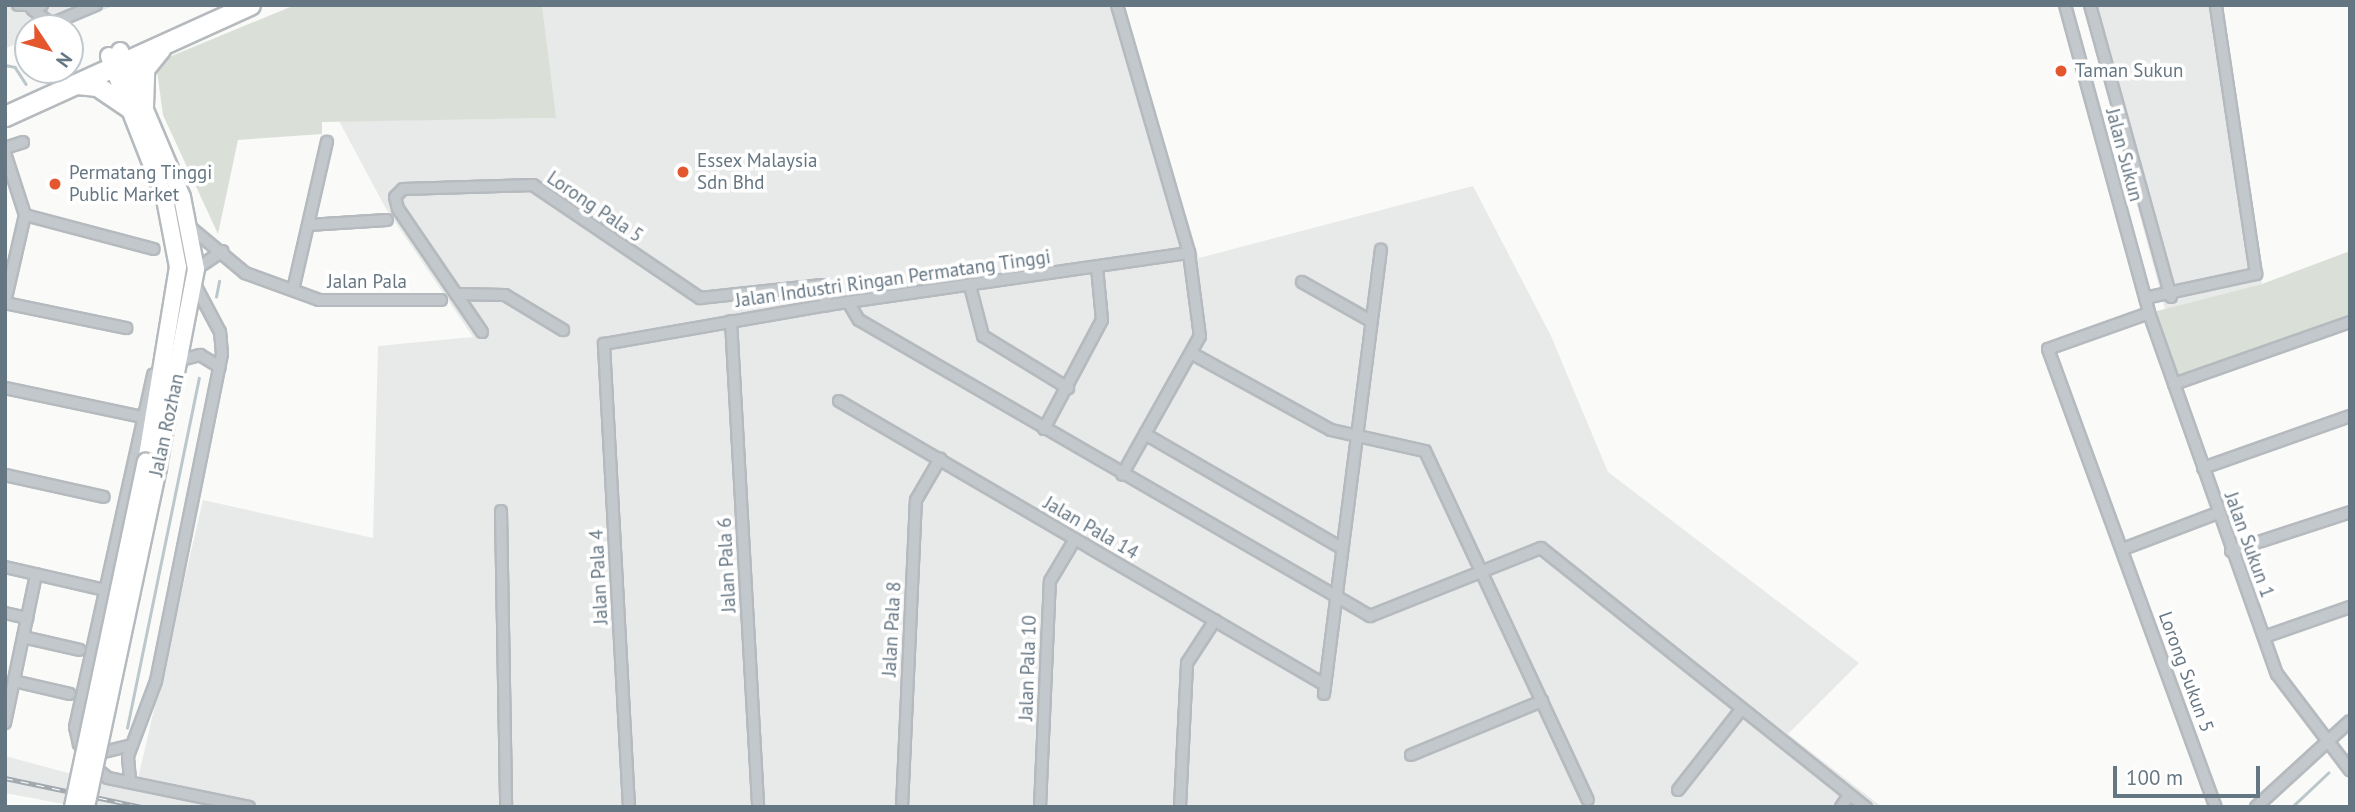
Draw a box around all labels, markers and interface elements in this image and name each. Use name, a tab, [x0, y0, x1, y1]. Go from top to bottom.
north arrow	[14, 14, 84, 84]
text: N	[51, 48, 78, 72]
place label: Taman Sukun	[2075, 60, 2183, 82]
marker: Taman Sukun	[2053, 63, 2069, 79]
street label: Jalan Sukun	[2101, 106, 2147, 204]
place label: Essex Malaysia Sdn Bhd	[697, 150, 818, 194]
place label: Permatang Tinggi Public Market	[69, 162, 213, 206]
marker: Essex Malaysia Sdn Bhd	[675, 164, 691, 180]
street label: Lorong Pala 5	[543, 167, 647, 247]
marker: Permatang Tinggi Public Market	[47, 176, 63, 192]
street label: Jalan Industri Ringan Permatang Tinggi	[734, 246, 1052, 312]
street label: Jalan Pala	[327, 271, 407, 293]
street label: Jalan Rozhan	[145, 372, 189, 478]
street label: Jalan Sukun 1	[2219, 489, 2279, 601]
street label: Jalan Pala 14	[1040, 492, 1142, 564]
street label: Jalan Pala 6	[713, 517, 741, 613]
street label: Jalan Pala 4	[585, 529, 613, 625]
street label: Jalan Pala 8	[878, 581, 906, 677]
street label: Lorong Sukun 5	[2154, 609, 2218, 735]
street label: Jalan Pala 10	[1015, 615, 1041, 721]
scale bar	[2117, 752, 2264, 796]
text: 100 m	[2126, 764, 2183, 791]

